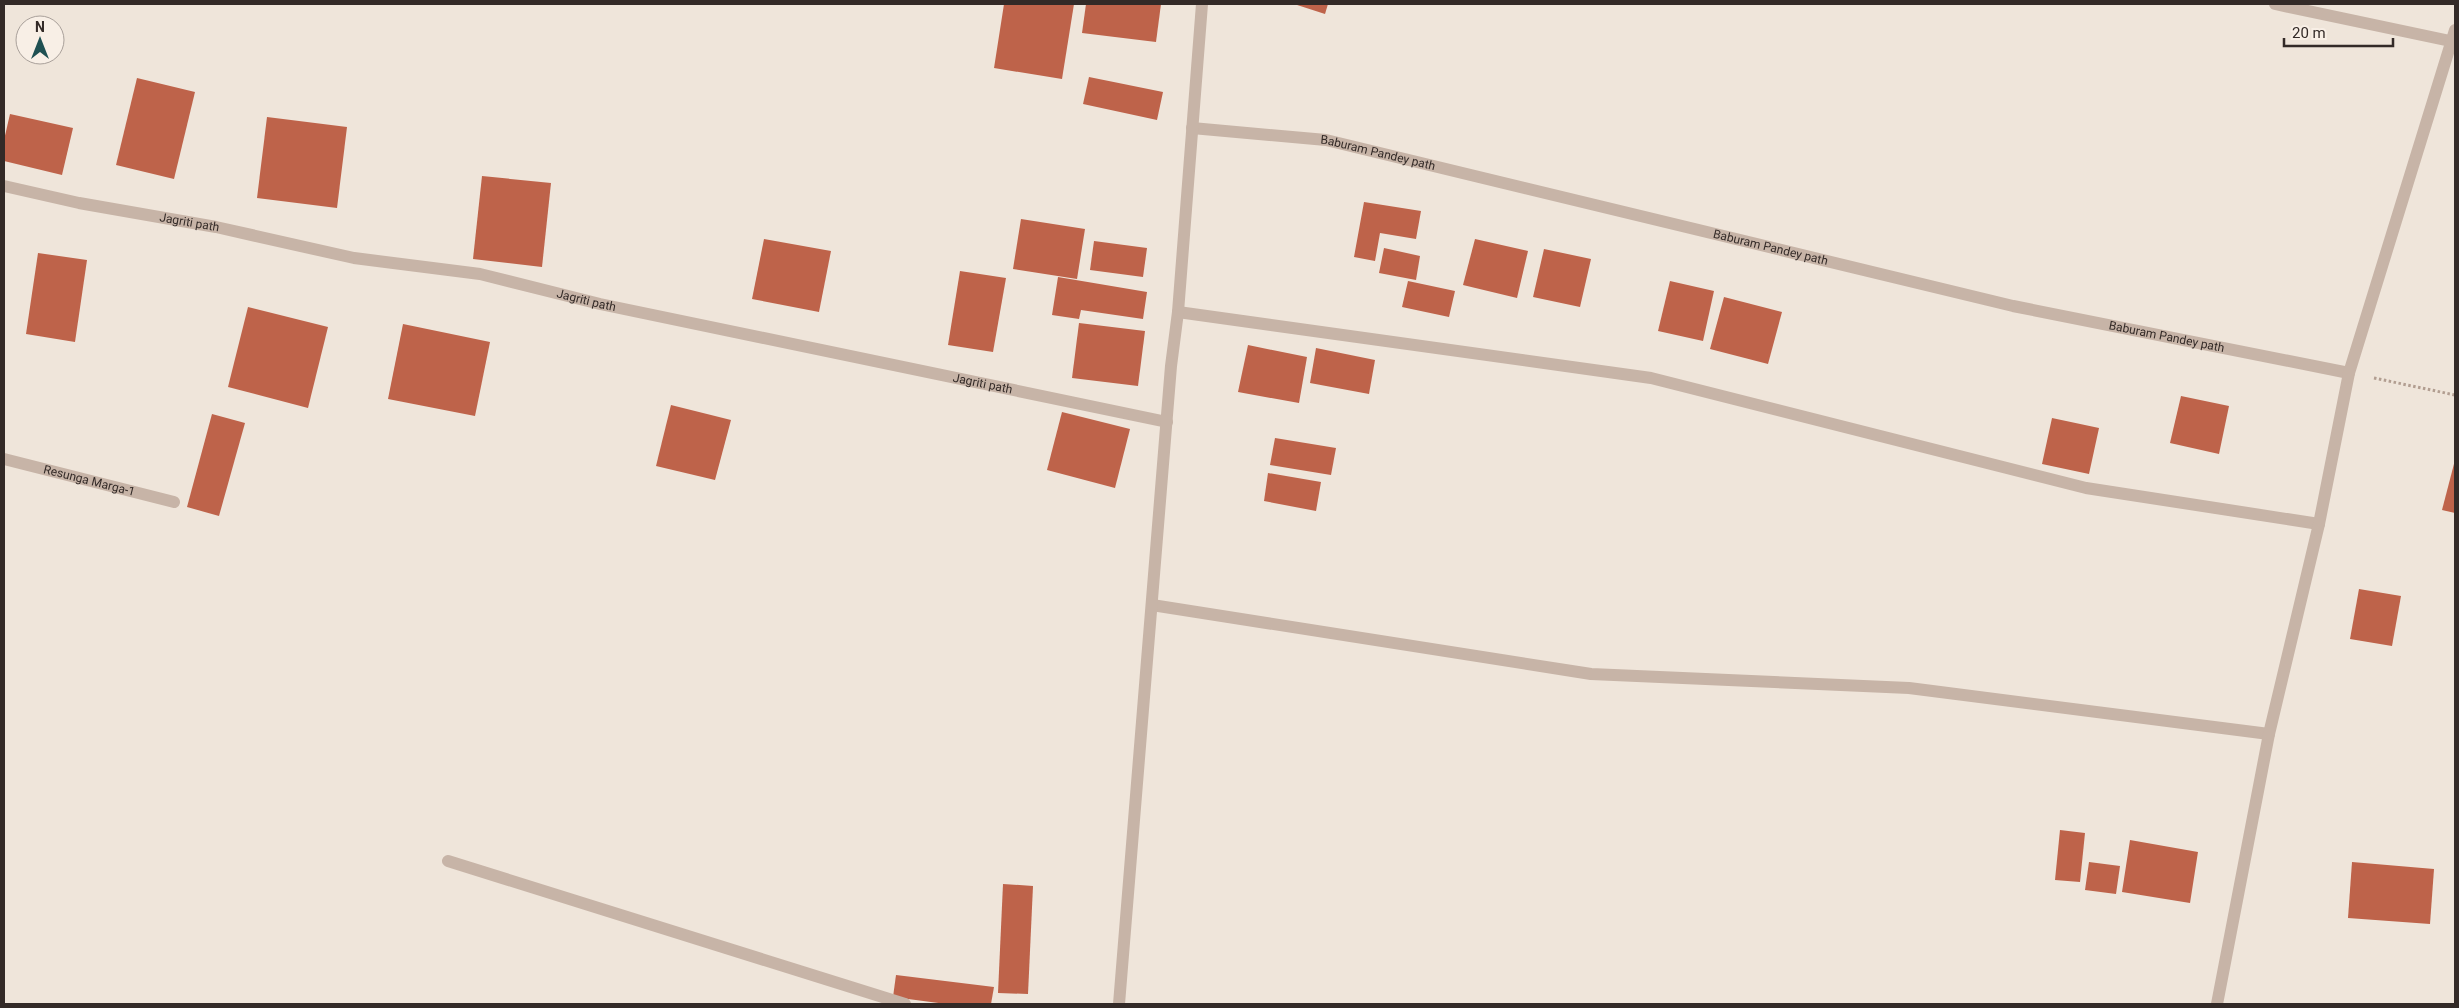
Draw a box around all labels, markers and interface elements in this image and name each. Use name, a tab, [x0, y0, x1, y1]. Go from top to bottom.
north arrow	[15, 15, 65, 65]
scale bar	[2284, 15, 2393, 47]
text: N	[35, 19, 45, 35]
text: 20 m	[2292, 24, 2326, 42]
street label: Baburam Pandey path	[1320, 133, 1437, 173]
street label: Jagriti path	[158, 210, 220, 234]
street label: Baburam Pandey path	[1712, 227, 1829, 268]
street label: Jagriti path	[555, 286, 617, 314]
street label: Baburam Pandey path	[2108, 318, 2226, 355]
street label: Jagriti path	[952, 371, 1014, 397]
street label: Resunga Marga-1	[42, 462, 137, 499]

